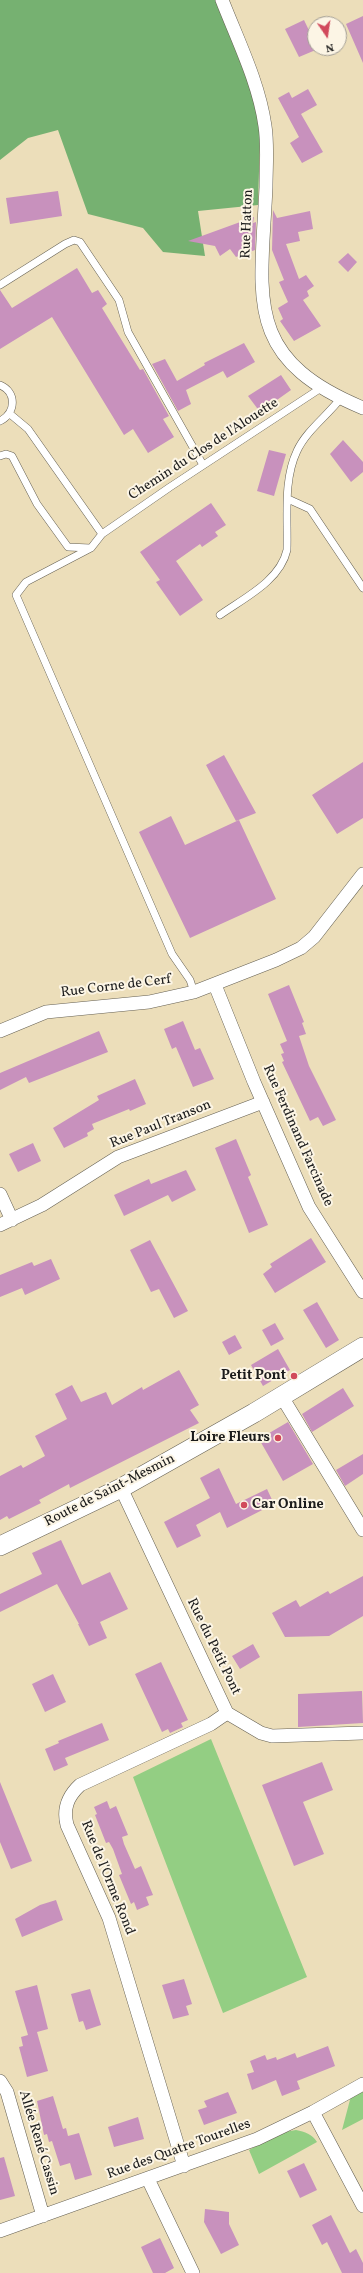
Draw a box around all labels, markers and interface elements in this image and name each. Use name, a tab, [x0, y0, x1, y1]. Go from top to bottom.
north arrow	[307, 16, 347, 56]
text: N	[324, 39, 335, 55]
street label: Rue Hatton	[238, 189, 258, 259]
street label: Chemin du Clos de l'Alouette	[126, 395, 282, 505]
street label: Rue Corne de Cerf	[60, 972, 172, 1002]
street label: Rue Ferdinand Farcinade	[258, 1063, 336, 1209]
street label: Rue Paul Transon	[108, 1097, 214, 1153]
place label: Petit Pont	[221, 1368, 286, 1384]
marker: Petit Pont	[289, 1371, 299, 1381]
place label: Loire Fleurs	[190, 1430, 270, 1446]
marker: Loire Fleurs	[273, 1433, 283, 1443]
street label: Route de Saint-Mesmin	[42, 1451, 178, 1531]
place label: Car Online	[252, 1497, 324, 1513]
marker: Car Online	[239, 1500, 249, 1510]
street label: Rue du Petit Pont	[182, 1596, 244, 1698]
street label: Rue de l'Orme Rond	[76, 1818, 138, 1938]
street label: Allée René Cassin	[14, 2089, 62, 2197]
street label: Rue des Quatre Tourelles	[105, 2116, 253, 2184]

